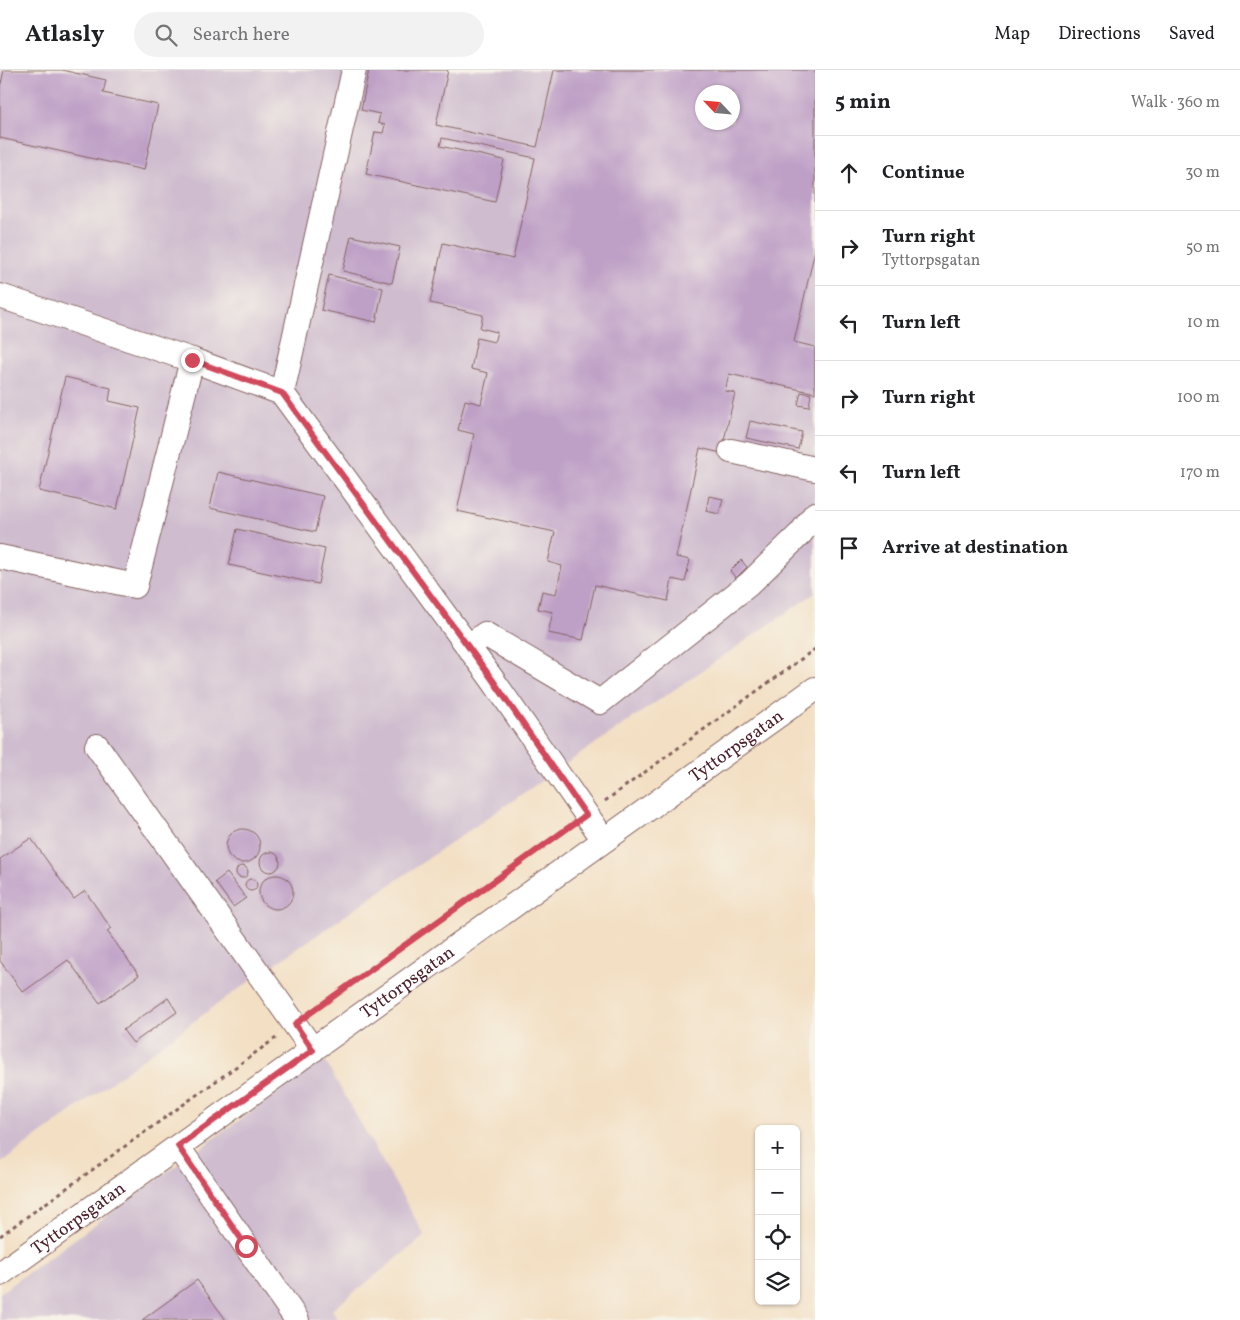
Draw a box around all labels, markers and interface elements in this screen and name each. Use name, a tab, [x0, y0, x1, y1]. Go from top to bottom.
search box	[134, 12, 484, 57]
text: Atlasly	[25, 18, 104, 52]
icon: search	[152, 21, 180, 49]
text: Search here	[192, 22, 290, 48]
text: Map	[994, 22, 1030, 47]
text: Directions	[1058, 22, 1141, 47]
text: Saved	[1169, 22, 1215, 47]
north arrow	[695, 85, 740, 130]
text: 5 min	[835, 88, 891, 117]
text: Walk · 360 m	[1131, 92, 1220, 114]
icon: ahead	[835, 159, 863, 187]
text: Continue	[882, 160, 965, 186]
text: 30 m	[1185, 162, 1220, 184]
text: Turn right	[882, 224, 975, 250]
icon: right	[835, 234, 863, 262]
text: 50 m	[1186, 237, 1220, 259]
text: Tyttorpsgatan	[882, 250, 980, 272]
icon: left	[835, 309, 863, 337]
text: Turn left	[882, 310, 961, 336]
text: 10 m	[1187, 312, 1220, 334]
route end	[181, 349, 204, 372]
icon: right	[835, 384, 863, 412]
text: Turn right	[882, 385, 975, 411]
text: 100 m	[1177, 387, 1220, 409]
icon: left	[835, 459, 863, 487]
text: Turn left	[882, 460, 961, 486]
text: 170 m	[1180, 462, 1220, 484]
icon: arrive	[835, 534, 863, 562]
text: Arrive at destination	[882, 535, 1068, 561]
street label: Tyttorpsgatan	[685, 704, 789, 789]
street label: Tyttorpsgatan	[356, 940, 460, 1026]
map controls	[755, 1125, 800, 1305]
button: +	[755, 1125, 800, 1170]
button: −	[755, 1170, 800, 1215]
street label: Tyttorpsgatan	[27, 1177, 131, 1262]
button: locate	[755, 1215, 800, 1260]
route start	[235, 1235, 258, 1258]
button: layers	[755, 1260, 800, 1305]

